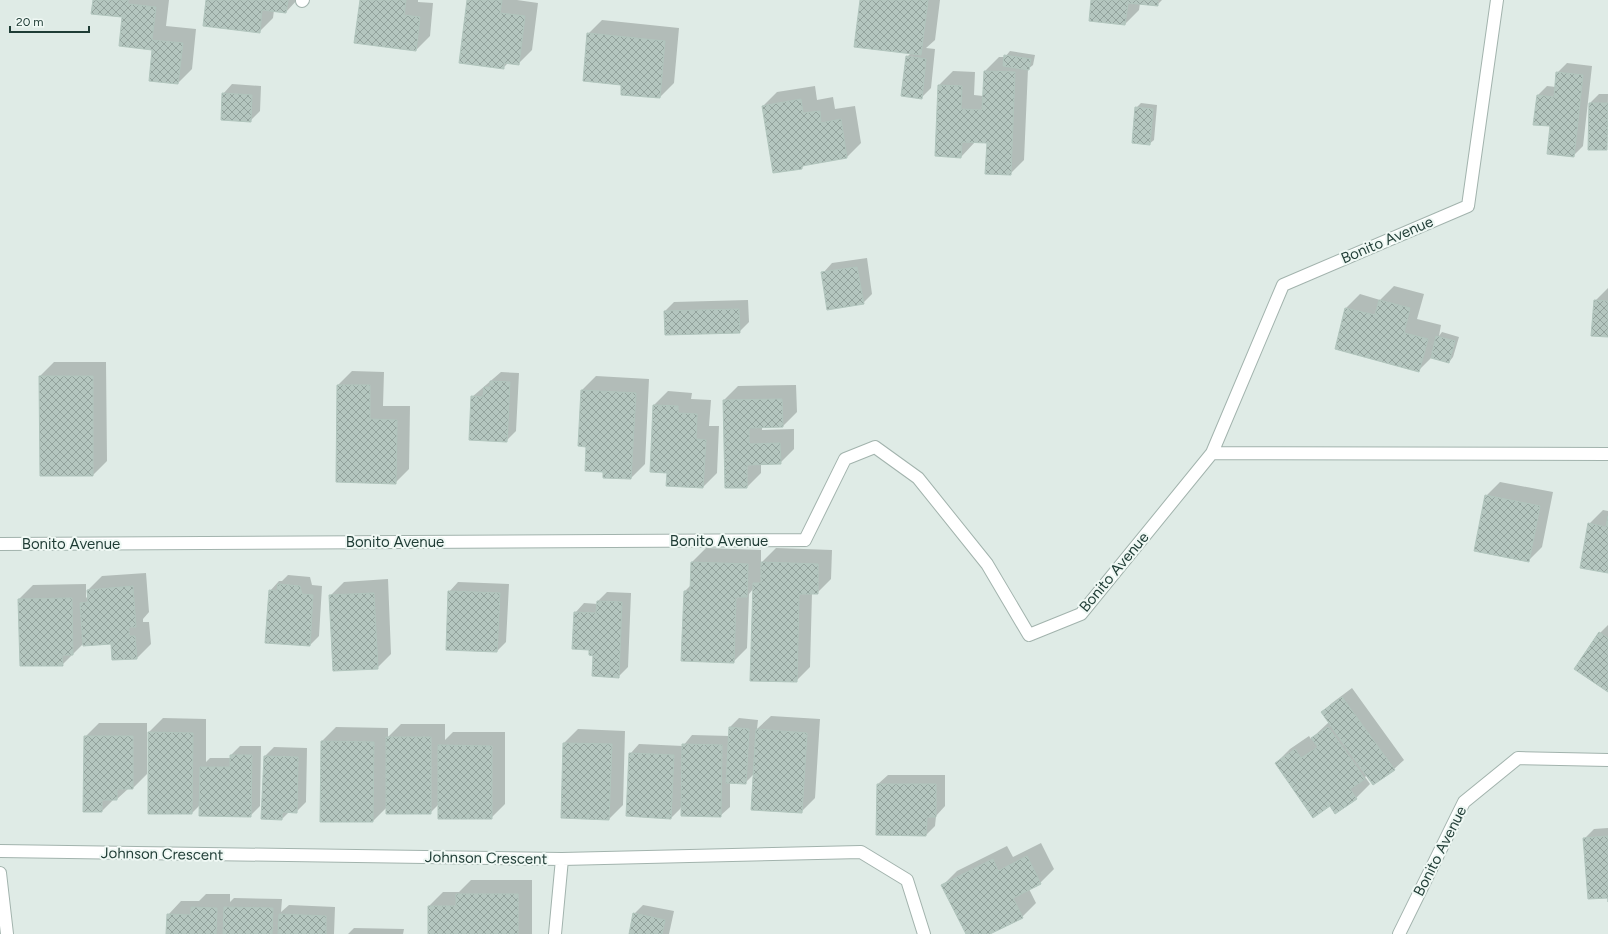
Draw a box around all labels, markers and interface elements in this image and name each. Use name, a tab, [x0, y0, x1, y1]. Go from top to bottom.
scale bar	[10, 8, 89, 34]
text: 20 m	[16, 15, 44, 29]
street label: Bonito Avenue	[1338, 212, 1436, 268]
street label: Bonito Avenue	[1075, 528, 1153, 616]
street label: Bonito Avenue	[670, 532, 768, 550]
street label: Bonito Avenue	[346, 533, 444, 551]
street label: Bonito Avenue	[22, 535, 120, 553]
street label: Bonito Avenue	[1410, 803, 1470, 899]
street label: Johnson Crescent	[101, 844, 224, 864]
street label: Johnson Crescent	[425, 848, 548, 868]

